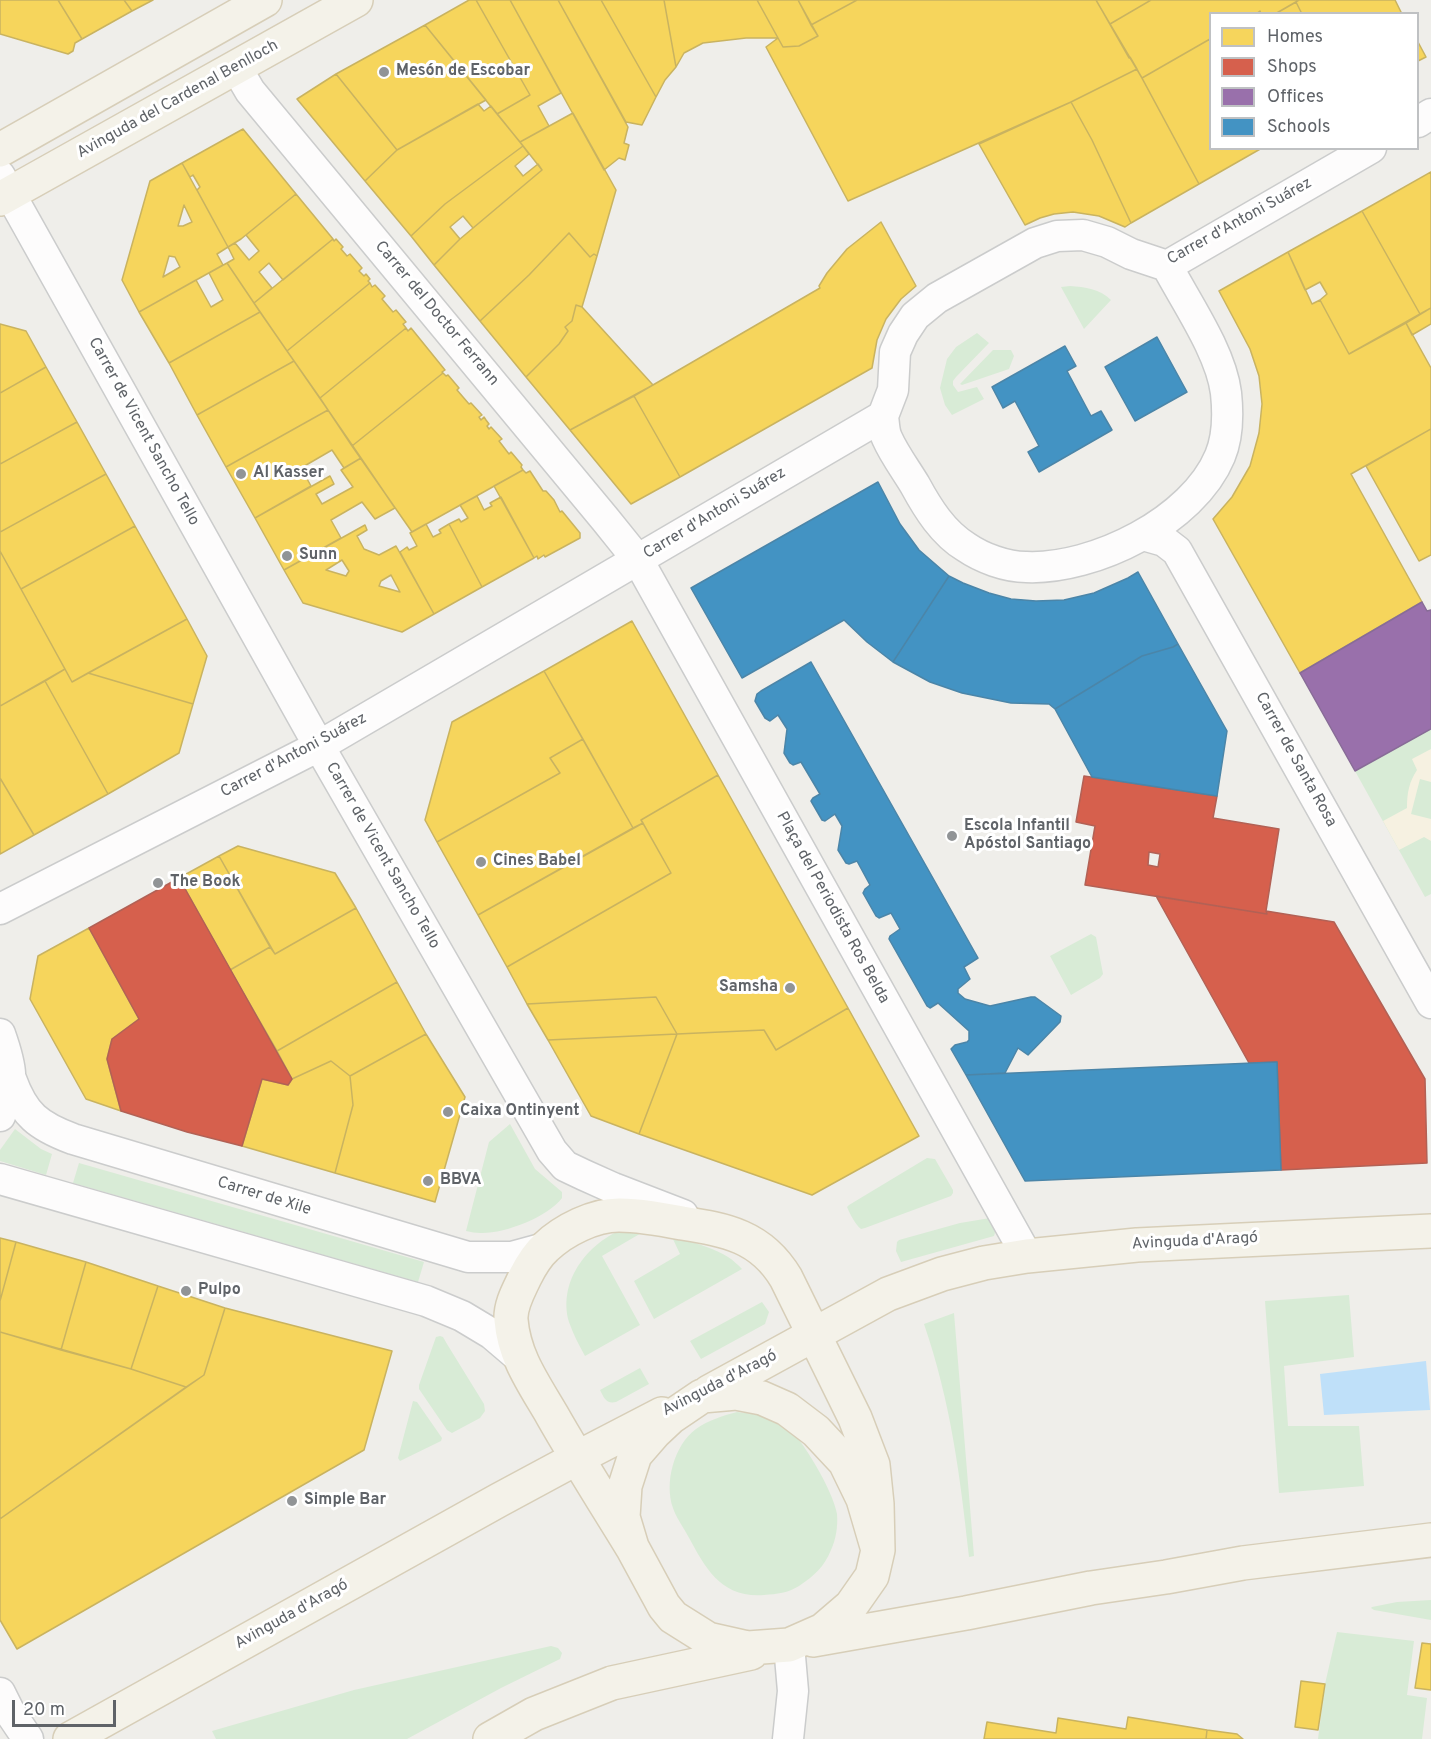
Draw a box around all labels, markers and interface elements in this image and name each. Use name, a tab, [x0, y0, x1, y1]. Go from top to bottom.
legend	[1209, 12, 1419, 150]
text: Homes	[1267, 26, 1323, 49]
street label: Avinguda del Cardenal Benlloch	[74, 37, 282, 163]
text: Shops	[1267, 56, 1317, 79]
place label: Mesón de Escobar	[396, 62, 530, 82]
marker: Mesón de Escobar	[377, 65, 391, 79]
text: Offices	[1267, 86, 1324, 109]
text: Schools	[1267, 116, 1330, 139]
street label: Carrer d'Antoni Suárez	[1164, 174, 1316, 270]
street label: Carrer del Doctor Ferrann	[370, 238, 502, 390]
street label: Carrer de Vicent Sancho Tello	[83, 335, 203, 529]
place label: Al Kasser	[253, 464, 324, 484]
street label: Carrer d'Antoni Suárez	[640, 464, 790, 564]
marker: Al Kasser	[234, 467, 248, 481]
place label: Sunn	[299, 546, 337, 566]
marker: Sunn	[280, 549, 294, 563]
street label: Carrer de Santa Rosa	[1250, 689, 1340, 831]
street label: Carrer d'Antoni Suárez	[218, 709, 370, 803]
street label: Carrer de Vicent Sancho Tello	[321, 759, 443, 953]
street label: Plaça del Periodista Ros Belda	[771, 809, 893, 1007]
place label: Escola Infantil Apóstol Santiago	[964, 817, 1091, 855]
marker: Escola Infantil Apóstol Santiago	[945, 829, 959, 843]
place label: Cines Babel	[493, 852, 581, 872]
marker: Cines Babel	[474, 855, 488, 869]
place label: The Book	[170, 873, 240, 893]
marker: The Book	[151, 876, 165, 890]
place label: Samsha	[719, 978, 778, 998]
marker: Samsha	[783, 981, 797, 995]
place label: Caixa Ontinyent	[460, 1102, 580, 1122]
marker: Caixa Ontinyent	[441, 1105, 455, 1119]
place label: BBVA	[440, 1171, 482, 1191]
street label: Carrer de Xile	[215, 1174, 313, 1220]
marker: BBVA	[421, 1174, 435, 1188]
street label: Avinguda d'Aragó	[1131, 1229, 1259, 1255]
place label: Pulpo	[198, 1281, 241, 1301]
marker: Pulpo	[179, 1284, 193, 1298]
street label: Avinguda d'Aragó	[659, 1347, 781, 1421]
place label: Simple Bar	[304, 1491, 386, 1511]
marker: Simple Bar	[285, 1494, 299, 1508]
street label: Avinguda d'Aragó	[232, 1576, 352, 1654]
scale bar	[15, 1688, 118, 1726]
text: 20 m	[23, 1699, 65, 1722]

